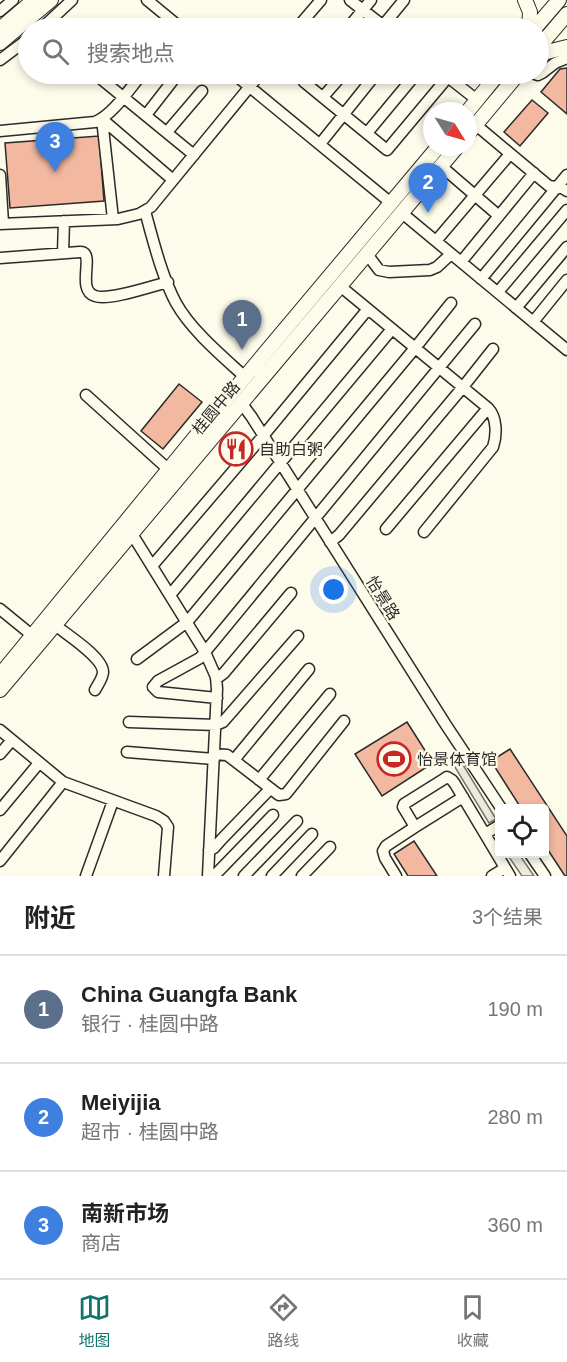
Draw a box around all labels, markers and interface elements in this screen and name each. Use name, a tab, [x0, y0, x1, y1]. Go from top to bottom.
search box	[18, 18, 549, 84]
icon: search	[39, 35, 72, 68]
text: 搜索地点	[87, 41, 175, 66]
north arrow	[423, 102, 477, 156]
pin: 3	[36, 122, 74, 172]
pin: 2	[408, 164, 448, 213]
pin: 1	[222, 300, 262, 350]
street label: 桂圆中路	[189, 378, 243, 438]
restaurant icon: 自助白粥	[218, 431, 254, 467]
place label: 自助白粥	[259, 441, 323, 458]
street label: 怡景路	[363, 573, 403, 623]
your location	[319, 575, 348, 604]
sports icon: 怡景体育馆	[376, 741, 412, 777]
place label: 怡景体育馆	[417, 751, 497, 768]
map controls	[495, 804, 549, 858]
button: locate	[495, 804, 549, 858]
text: 附近	[24, 903, 76, 933]
text: 3个结果	[472, 906, 543, 928]
text: China Guangfa Bank	[81, 982, 297, 1007]
text: 1	[38, 998, 49, 1020]
text: 190 m	[487, 998, 543, 1020]
text: 银行 · 桂圆中路	[81, 1013, 219, 1035]
text: Meiyijia	[81, 1090, 160, 1115]
text: 2	[38, 1106, 49, 1128]
text: 280 m	[487, 1106, 543, 1128]
text: 超市 · 桂圆中路	[81, 1121, 219, 1143]
text: 南新市场	[81, 1201, 169, 1226]
text: 3	[38, 1214, 49, 1236]
text: 360 m	[487, 1214, 543, 1236]
text: 商店	[81, 1232, 121, 1254]
tab: 地图	[78, 1291, 111, 1351]
tab: 路线	[267, 1291, 300, 1351]
tab: 收藏	[456, 1291, 489, 1351]

